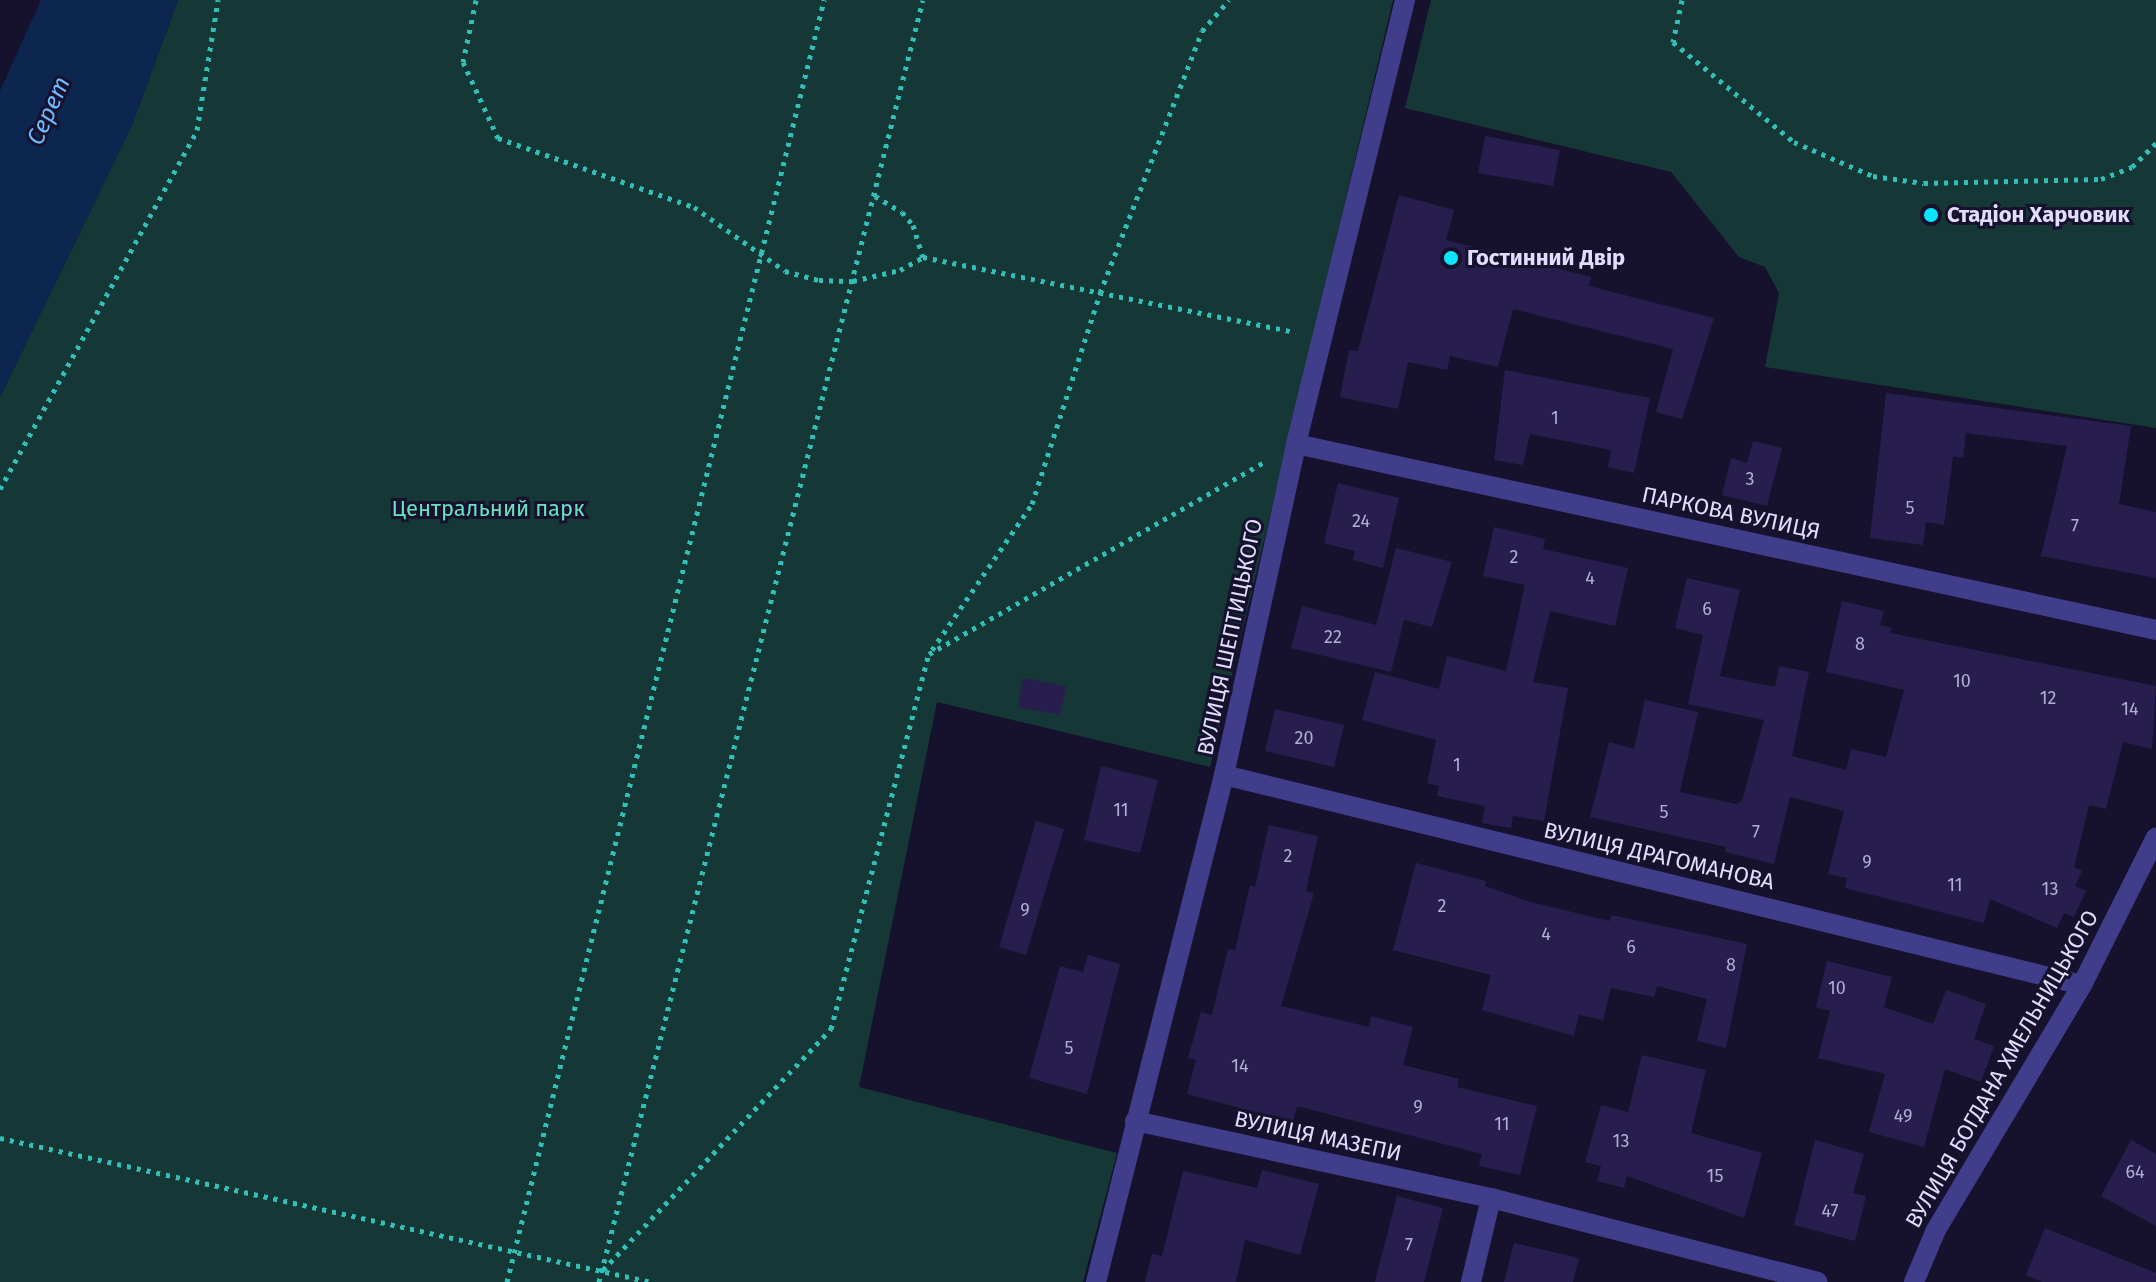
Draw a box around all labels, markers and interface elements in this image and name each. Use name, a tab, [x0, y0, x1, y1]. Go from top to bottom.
water label: Серет	[21, 72, 77, 150]
place label: Стадіон Харчовик	[1947, 202, 2130, 228]
marker: Стадіон Харчовик	[1922, 206, 1940, 224]
place label: Гостинний Двір	[1467, 245, 1625, 271]
marker: Гостинний Двір	[1442, 249, 1460, 267]
house number: 1	[1551, 407, 1559, 429]
house number: 3	[1746, 468, 1754, 490]
street label: ПАРКОВА ВУЛИЦЯ	[1639, 481, 1823, 545]
park label: Центральний парк	[391, 496, 585, 522]
house number: 5	[1905, 497, 1915, 519]
house number: 24	[1352, 510, 1370, 532]
house number: 7	[2071, 515, 2079, 537]
street label: ВУЛИЦЯ ШЕПТИЦЬКОГО	[1192, 516, 1268, 758]
house number: 2	[1510, 546, 1518, 568]
house number: 4	[1585, 567, 1595, 589]
house number: 6	[1702, 598, 1712, 620]
house number: 22	[1324, 626, 1342, 648]
house number: 8	[1855, 633, 1865, 655]
house number: 10	[1953, 670, 1971, 692]
house number: 12	[2040, 687, 2056, 709]
house number: 14	[2121, 698, 2139, 720]
house number: 20	[1295, 727, 1313, 749]
house number: 1	[1453, 754, 1461, 776]
house number: 11	[1113, 799, 1129, 821]
house number: 5	[1659, 801, 1669, 823]
street label: ВУЛИЦЯ ДРАГОМАНОВА	[1541, 817, 1777, 895]
house number: 7	[1752, 821, 1760, 843]
house number: 2	[1284, 845, 1292, 867]
house number: 9	[1862, 851, 1872, 873]
house number: 11	[1947, 874, 1963, 896]
house number: 13	[2042, 878, 2058, 900]
house number: 2	[1438, 895, 1446, 917]
house number: 9	[1020, 899, 1030, 921]
street label: ВУЛИЦЯ БОГДАНА ХМЕЛЬНИЦЬКОГО	[1900, 906, 2104, 1232]
house number: 4	[1541, 923, 1551, 945]
house number: 6	[1626, 936, 1636, 958]
house number: 8	[1726, 954, 1736, 976]
house number: 10	[1828, 977, 1846, 999]
house number: 5	[1064, 1037, 1074, 1059]
house number: 14	[1231, 1055, 1249, 1077]
house number: 9	[1413, 1096, 1423, 1118]
street label: ВУЛИЦЯ МАЗЕПИ	[1232, 1105, 1404, 1167]
house number: 49	[1894, 1105, 1912, 1127]
house number: 11	[1494, 1113, 1510, 1135]
house number: 13	[1613, 1130, 1629, 1152]
house number: 64	[2125, 1161, 2145, 1183]
house number: 15	[1707, 1165, 1723, 1187]
house number: 47	[1821, 1200, 1839, 1222]
house number: 7	[1405, 1234, 1413, 1256]

